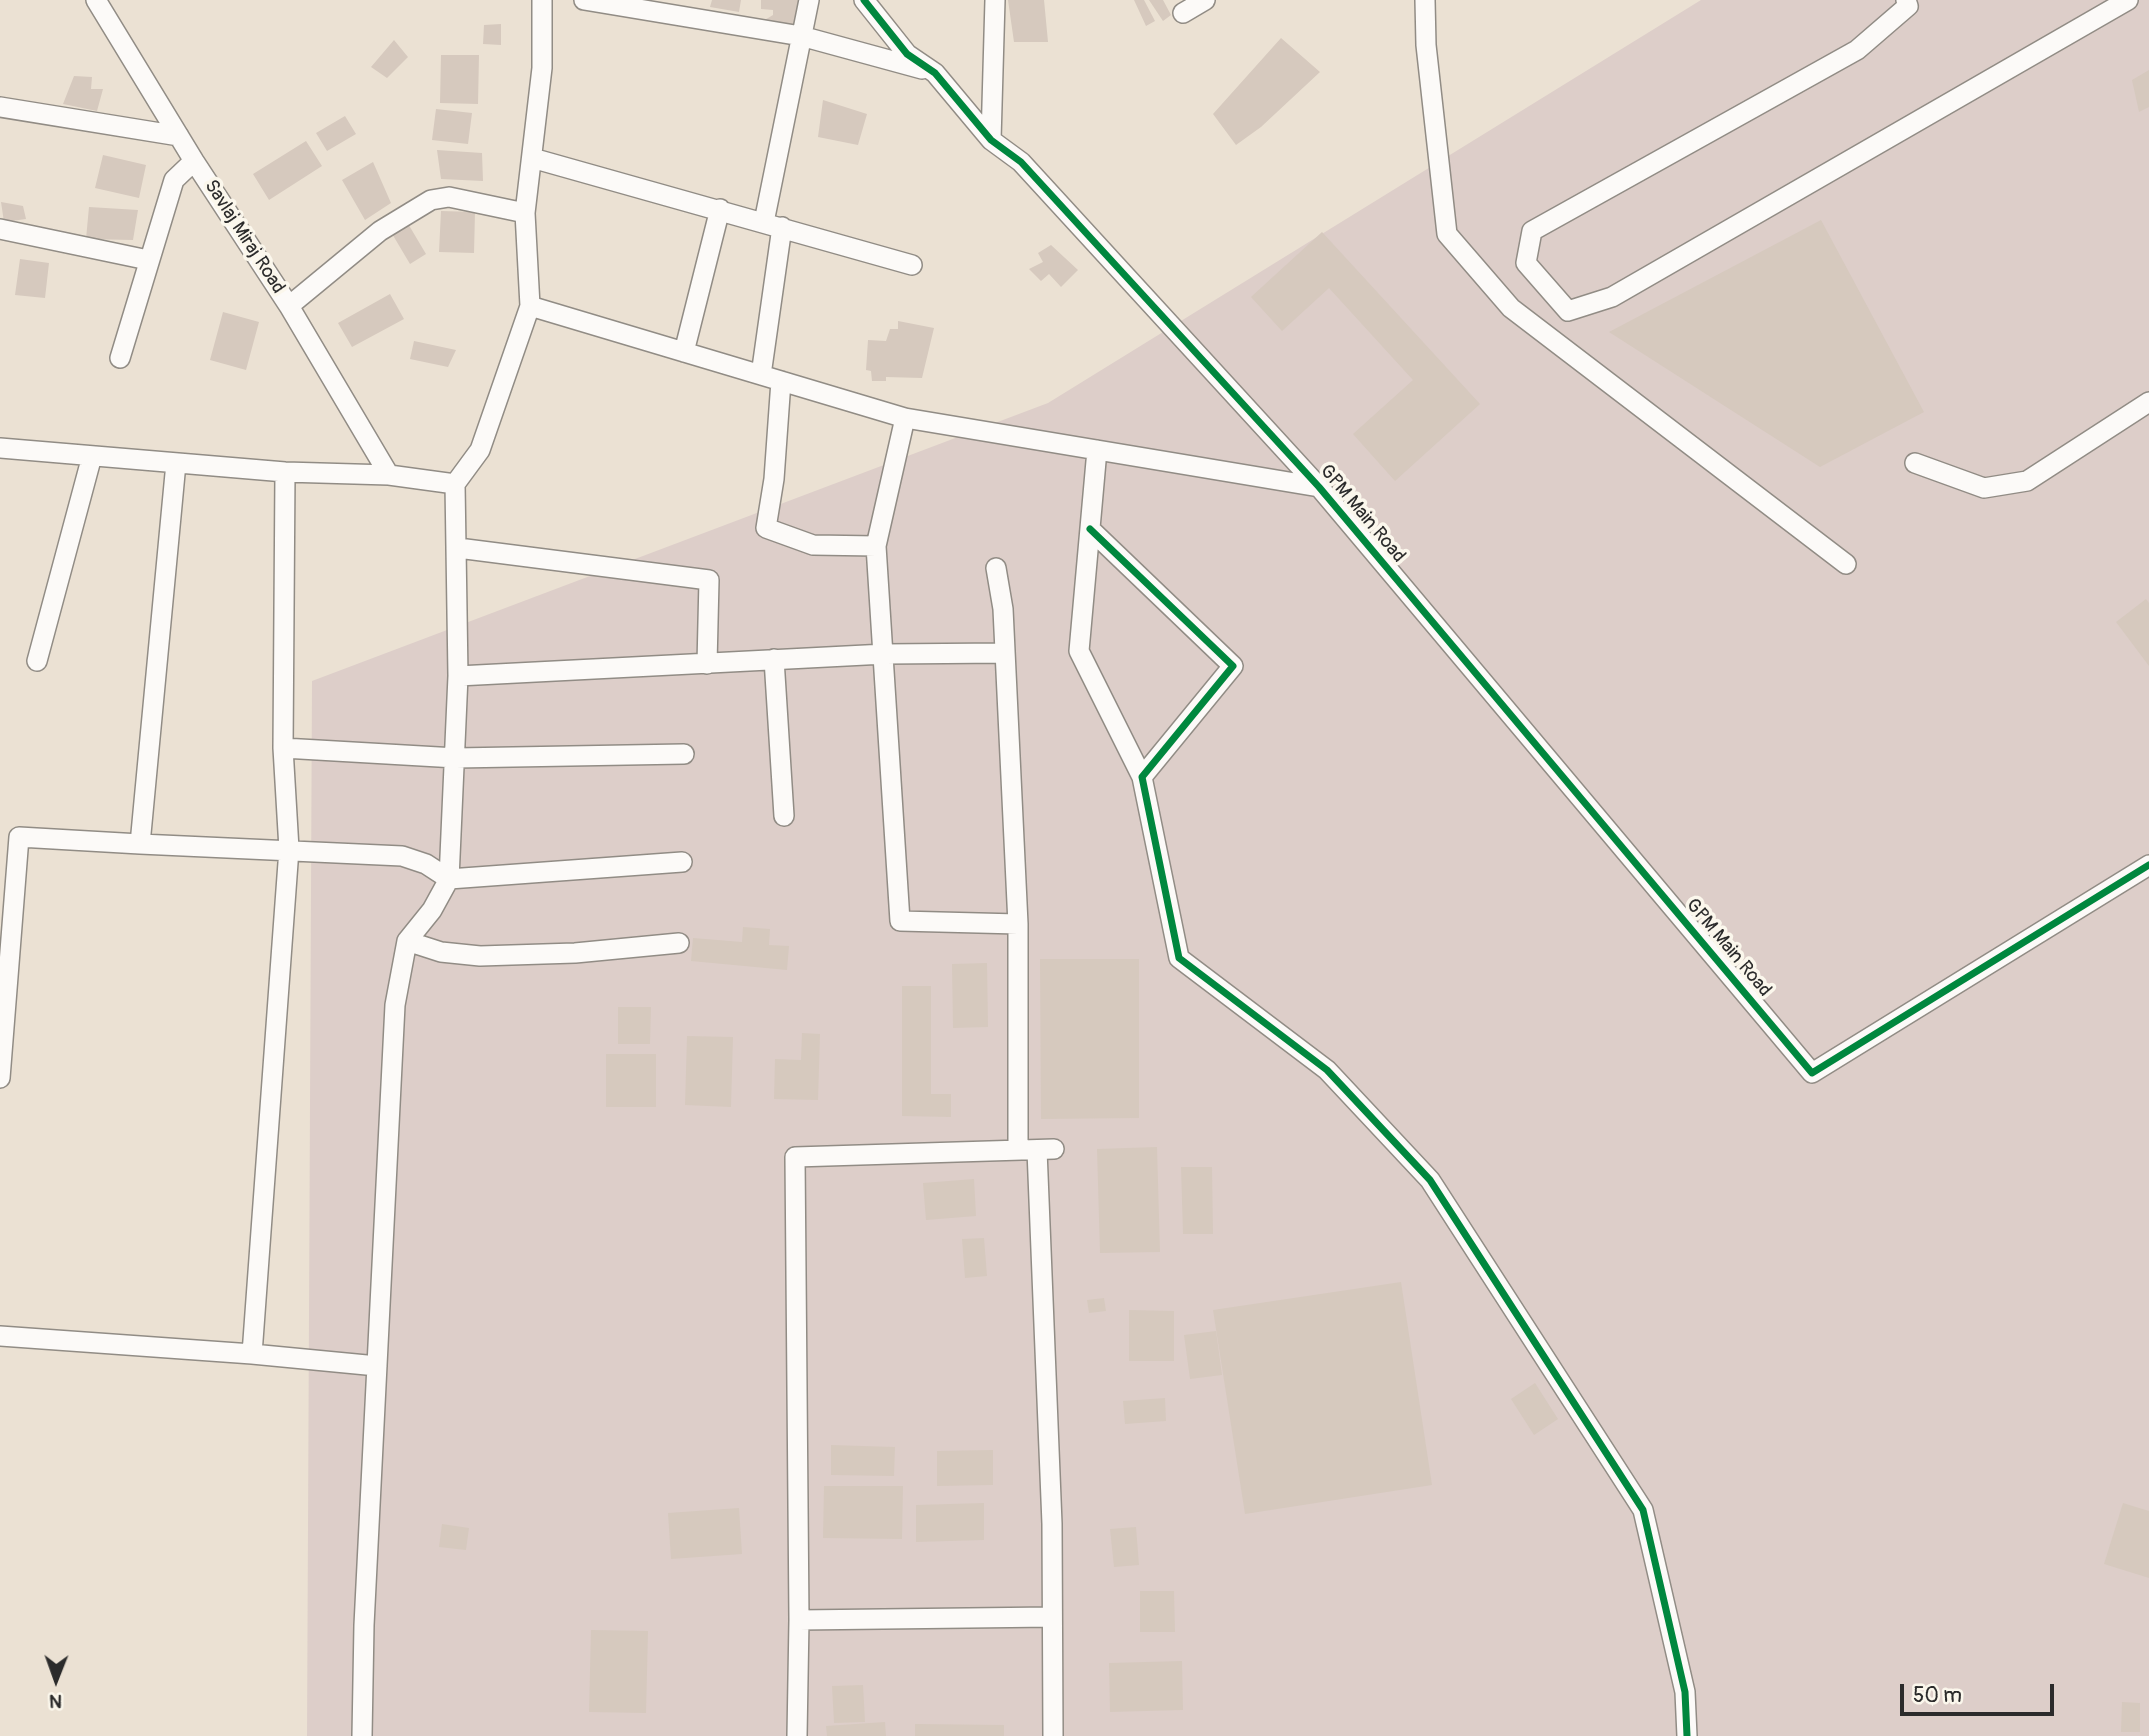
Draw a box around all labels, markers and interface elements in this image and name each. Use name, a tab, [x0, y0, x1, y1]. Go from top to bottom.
street label: Savlaj Miraj Road	[199, 176, 289, 298]
street label: GPM Main Road	[1314, 460, 1410, 568]
street label: GPM Main Road	[1680, 894, 1776, 1002]
north arrow	[21, 1645, 91, 1715]
scale bar	[1904, 1670, 2058, 1714]
text: 50 m	[1913, 1682, 1962, 1709]
text: N	[49, 1689, 62, 1713]

